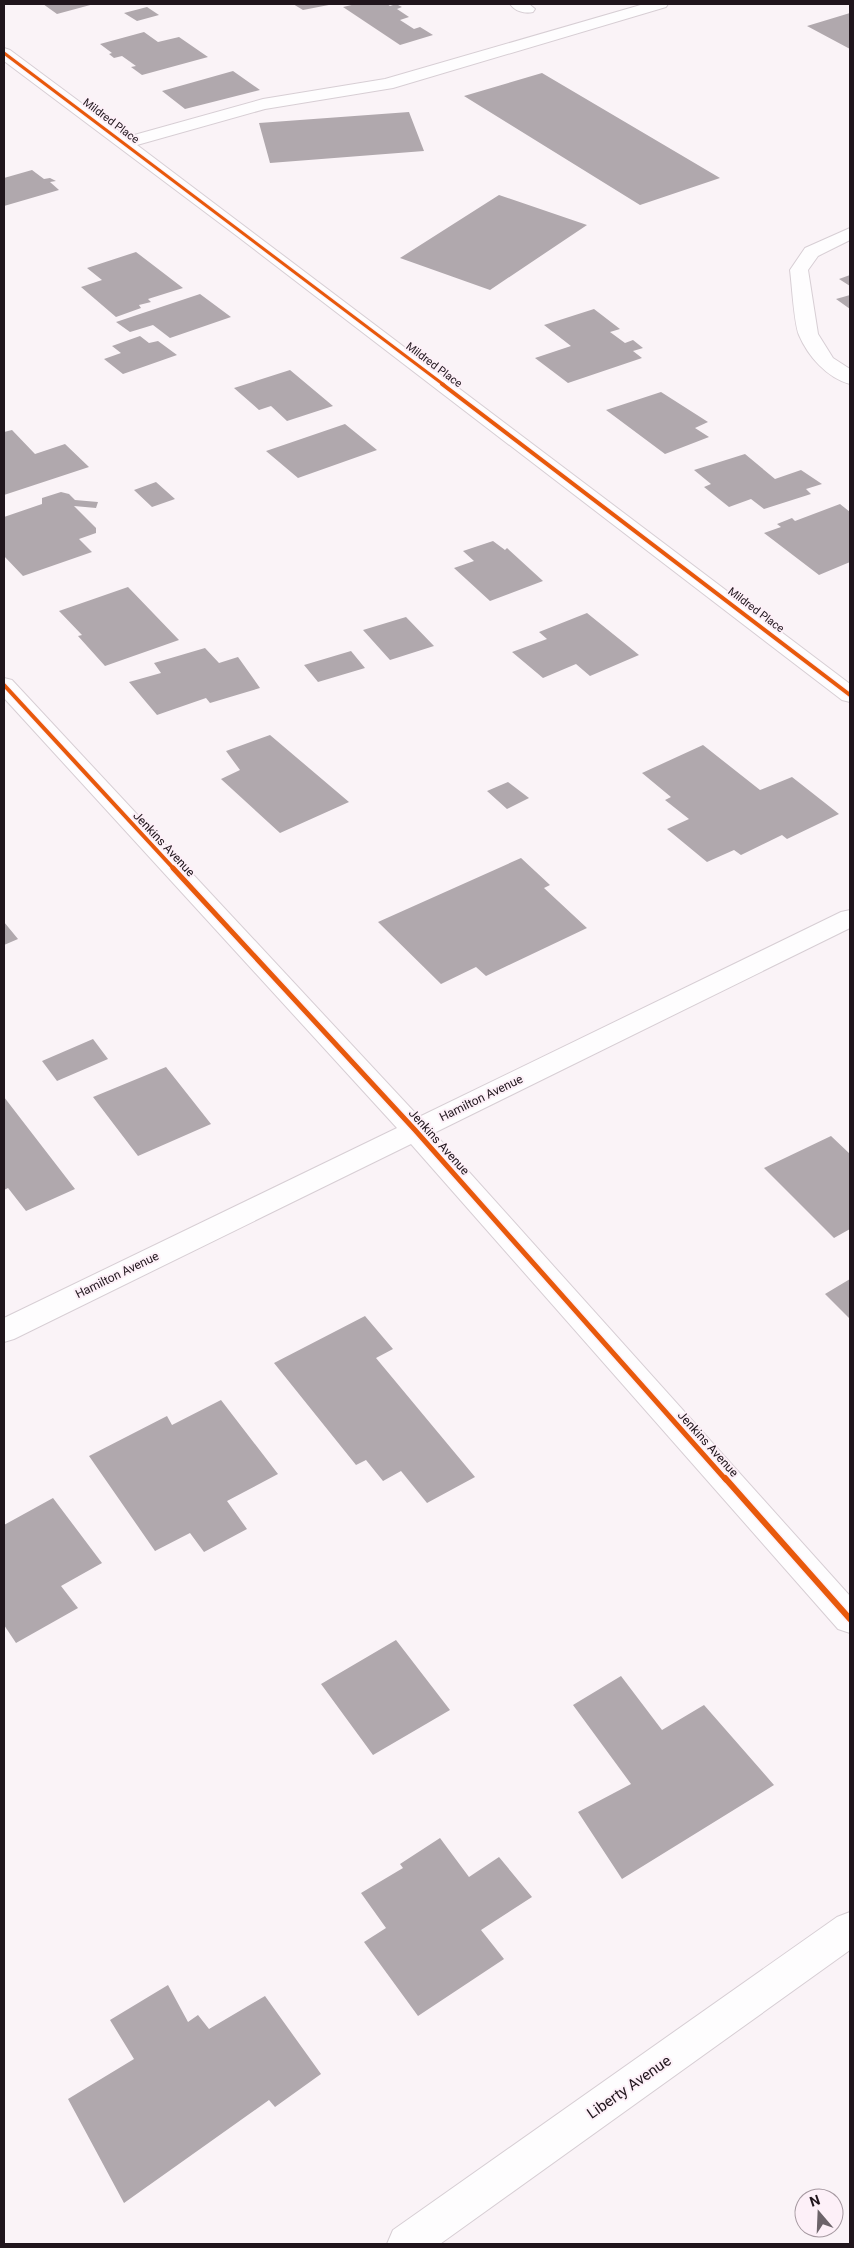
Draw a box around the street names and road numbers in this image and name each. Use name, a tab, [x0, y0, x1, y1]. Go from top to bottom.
street label: Mildred Place	[80, 96, 142, 146]
street label: Mildred Place	[403, 340, 465, 390]
street label: Mildred Place	[725, 585, 787, 635]
street label: Jenkins Avenue	[130, 809, 198, 879]
street label: Hamilton Avenue	[437, 1072, 525, 1124]
street label: Jenkins Avenue	[406, 1106, 472, 1178]
street label: Hamilton Avenue	[73, 1249, 161, 1301]
street label: Jenkins Avenue	[675, 1408, 741, 1480]
street label: Liberty Avenue	[584, 2051, 674, 2123]

